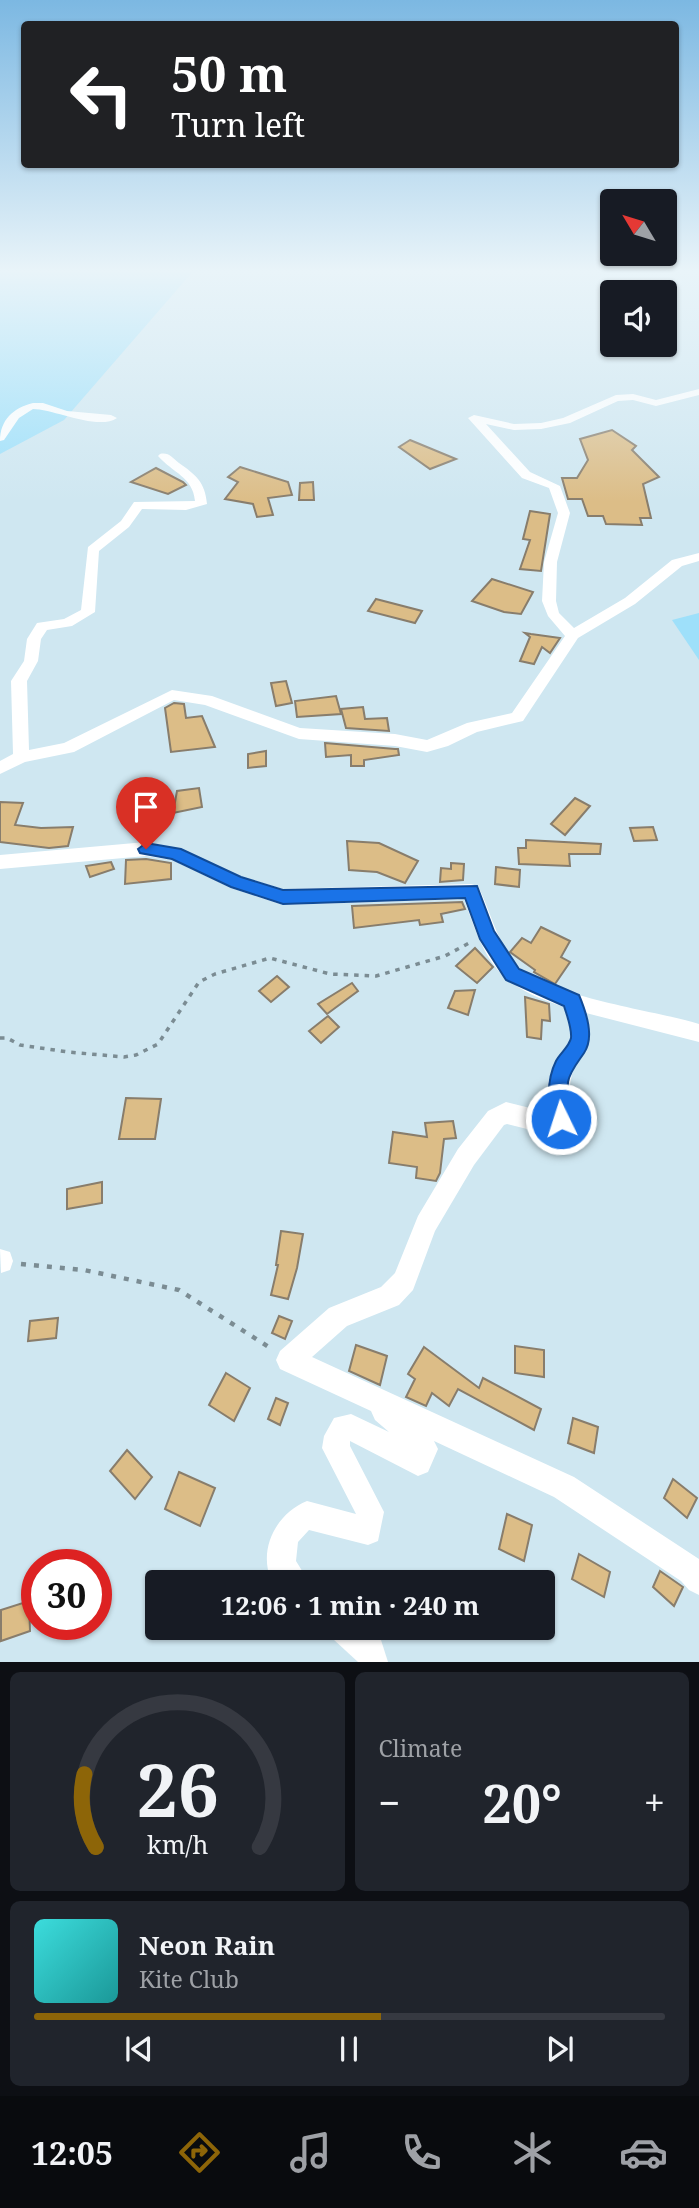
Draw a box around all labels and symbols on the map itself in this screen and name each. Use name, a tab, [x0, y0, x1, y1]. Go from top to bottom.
north arrow	[600, 189, 677, 266]
pin	[116, 777, 176, 849]
position arrow	[524, 1082, 598, 1156]
speed limit sign: 30	[21, 1549, 112, 1640]

